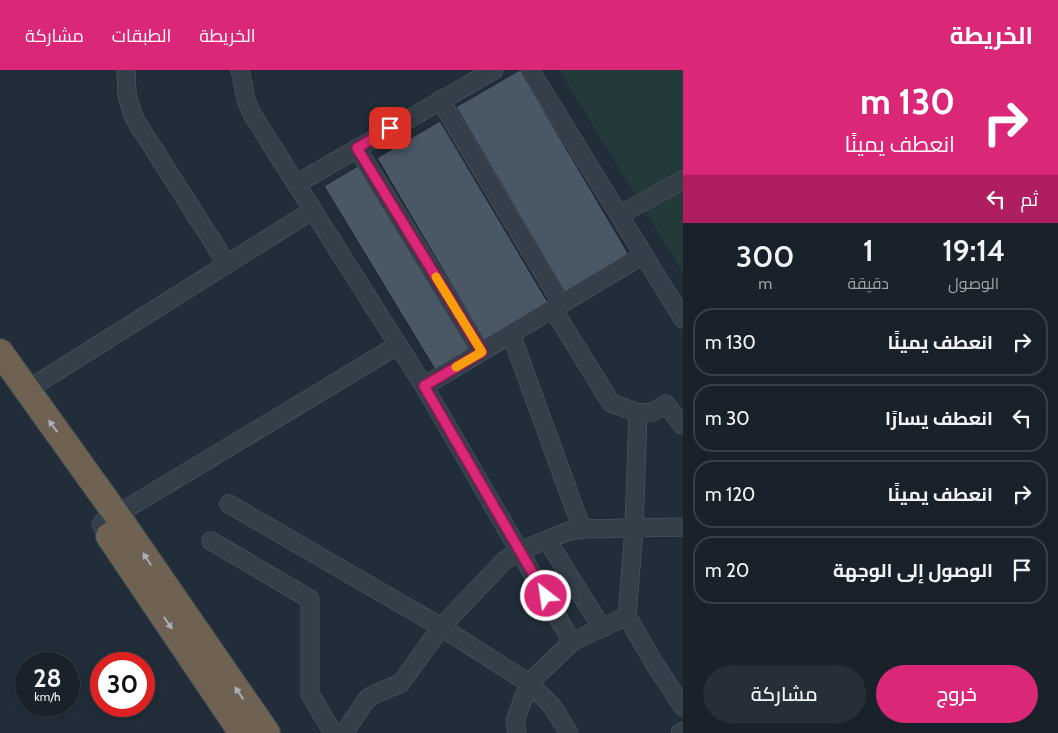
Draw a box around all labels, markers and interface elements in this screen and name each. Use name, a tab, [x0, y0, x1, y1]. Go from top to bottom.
text: الخريطة	[950, 21, 1033, 50]
text: مشاركة	[25, 25, 84, 47]
text: الطبقات	[112, 25, 171, 47]
text: الخريطة	[199, 25, 256, 47]
text: 130 m	[860, 80, 955, 123]
icon: right	[973, 90, 1038, 155]
pin	[369, 107, 411, 149]
icon: arrive	[376, 114, 404, 142]
text: انعطف يمينًا	[844, 131, 955, 158]
icon: left	[982, 185, 1010, 213]
text: ثم	[1020, 188, 1038, 211]
text: 1	[863, 232, 874, 269]
text: 19:14	[942, 232, 1005, 269]
text: 300	[736, 238, 794, 275]
text: m	[758, 274, 772, 293]
text: دقيقة	[847, 274, 889, 293]
text: الوصول	[948, 274, 999, 293]
icon: right	[1008, 328, 1036, 356]
text: 130 m	[705, 331, 756, 354]
text: انعطف يمينًا	[887, 331, 993, 354]
icon: left	[1008, 404, 1036, 432]
text: 30 m	[705, 407, 750, 430]
text: انعطف يسارًا	[885, 407, 993, 430]
one-way arrow	[48, 419, 58, 433]
icon: right	[1008, 480, 1036, 508]
text: 120 m	[705, 483, 755, 506]
text: انعطف يمينًا	[887, 483, 993, 506]
one-way arrow	[142, 552, 152, 566]
icon: arrive	[1008, 556, 1036, 584]
text: 20 m	[705, 559, 749, 582]
text: الوصول إلى الوجهة	[833, 559, 993, 582]
position arrow	[519, 569, 571, 621]
one-way arrow	[163, 616, 173, 630]
speed limit sign: 30	[90, 652, 155, 717]
text: 28	[33, 663, 62, 693]
button: مشاركة	[703, 665, 866, 723]
button: خروج	[876, 665, 1038, 723]
one-way arrow	[234, 686, 244, 700]
text: km/h	[34, 689, 61, 704]

